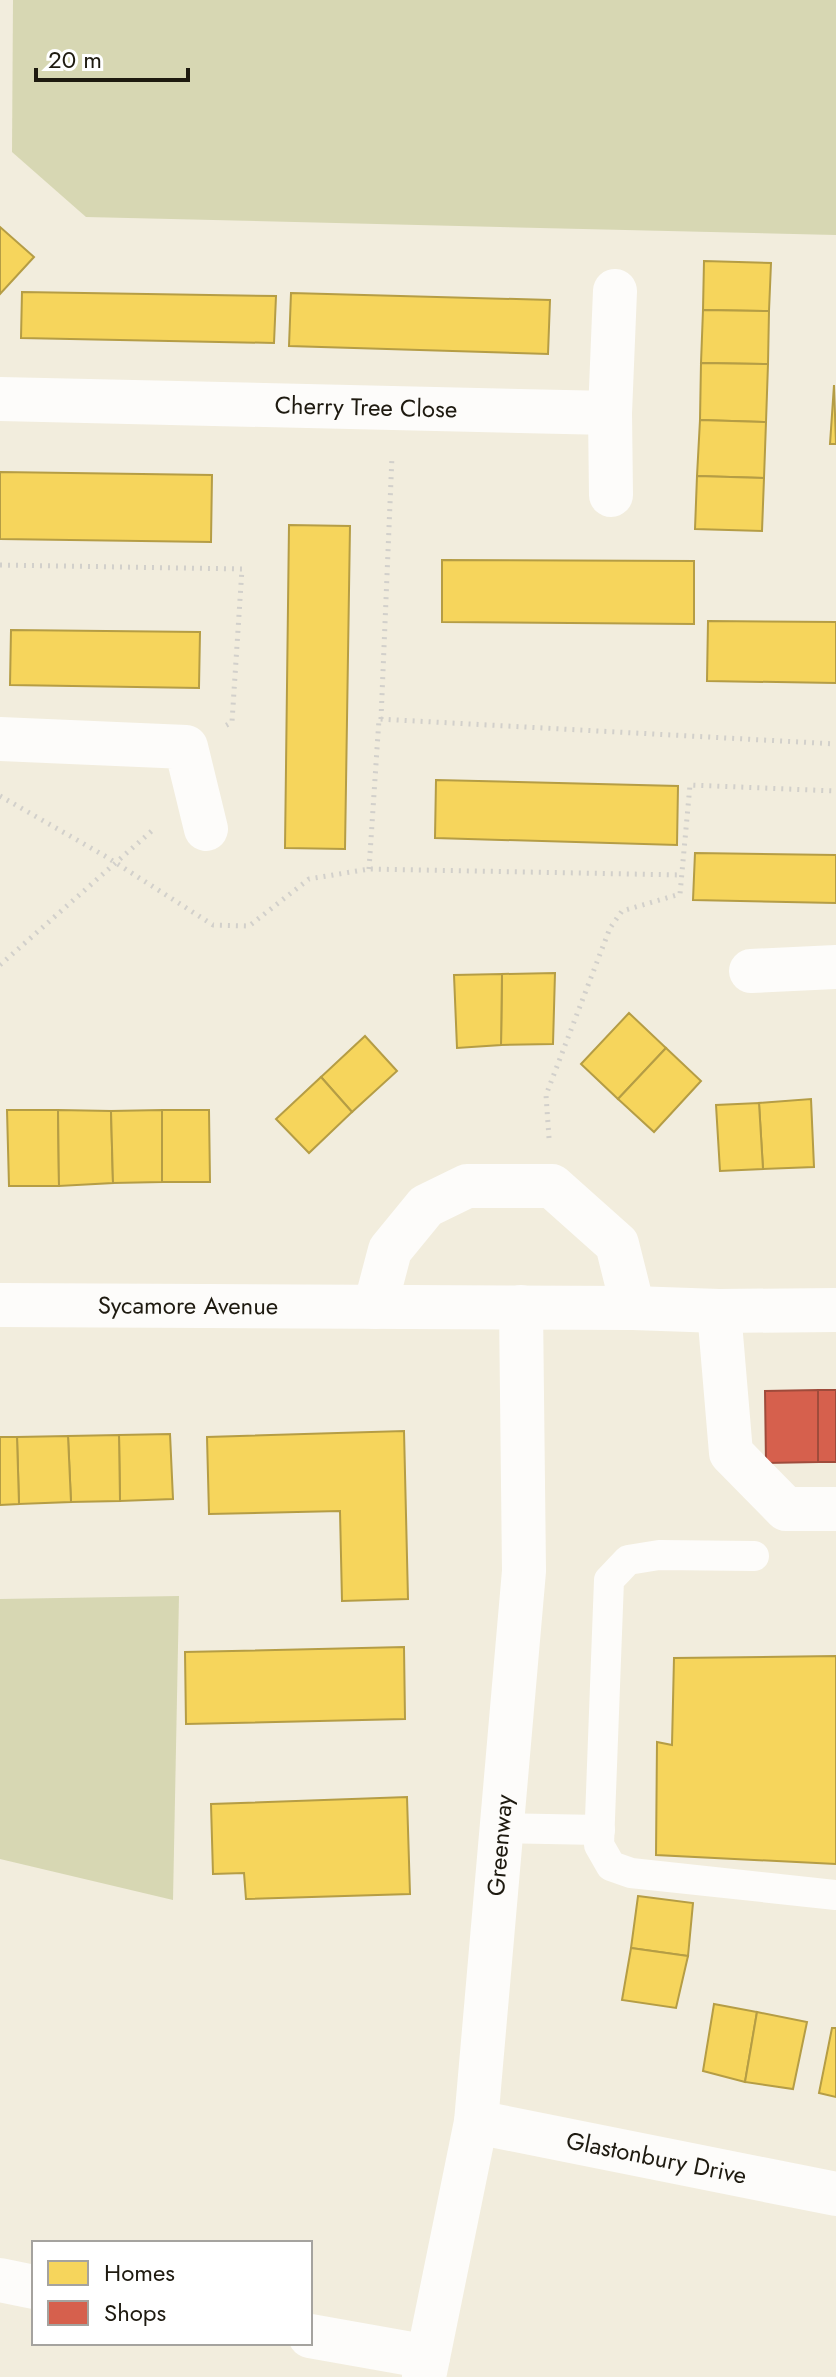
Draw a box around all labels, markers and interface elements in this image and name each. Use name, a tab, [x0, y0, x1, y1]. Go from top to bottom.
scale bar	[36, 32, 188, 82]
text: 20 m	[48, 42, 102, 77]
street label: Cherry Tree Close	[274, 387, 458, 426]
street label: Sycamore Avenue	[98, 1287, 278, 1323]
street label: Greenway	[478, 1792, 522, 1898]
street label: Glastonbury Drive	[563, 2122, 750, 2193]
legend	[32, 2241, 312, 2345]
text: Homes	[104, 2255, 175, 2290]
text: Shops	[104, 2295, 166, 2330]

